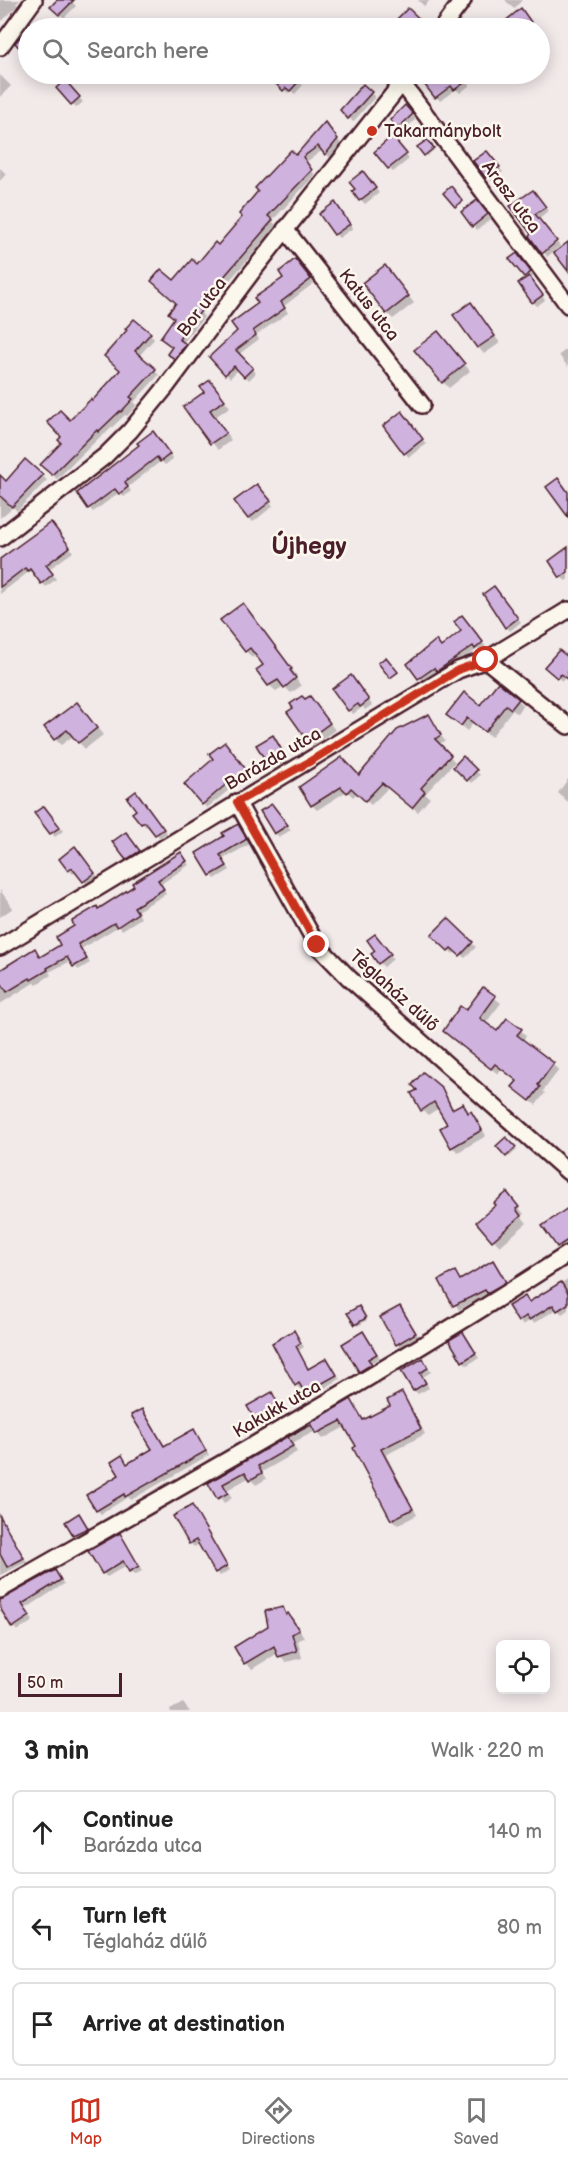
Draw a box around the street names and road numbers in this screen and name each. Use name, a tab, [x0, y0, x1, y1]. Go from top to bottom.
street label: Arasz utca	[477, 157, 545, 237]
street label: Katus utca	[334, 265, 404, 345]
street label: Bor utca	[173, 273, 231, 341]
street label: Barázda utca	[221, 723, 325, 795]
street label: Téglaház dűlő	[345, 946, 443, 1036]
street label: Kakukk utca	[229, 1376, 325, 1442]

